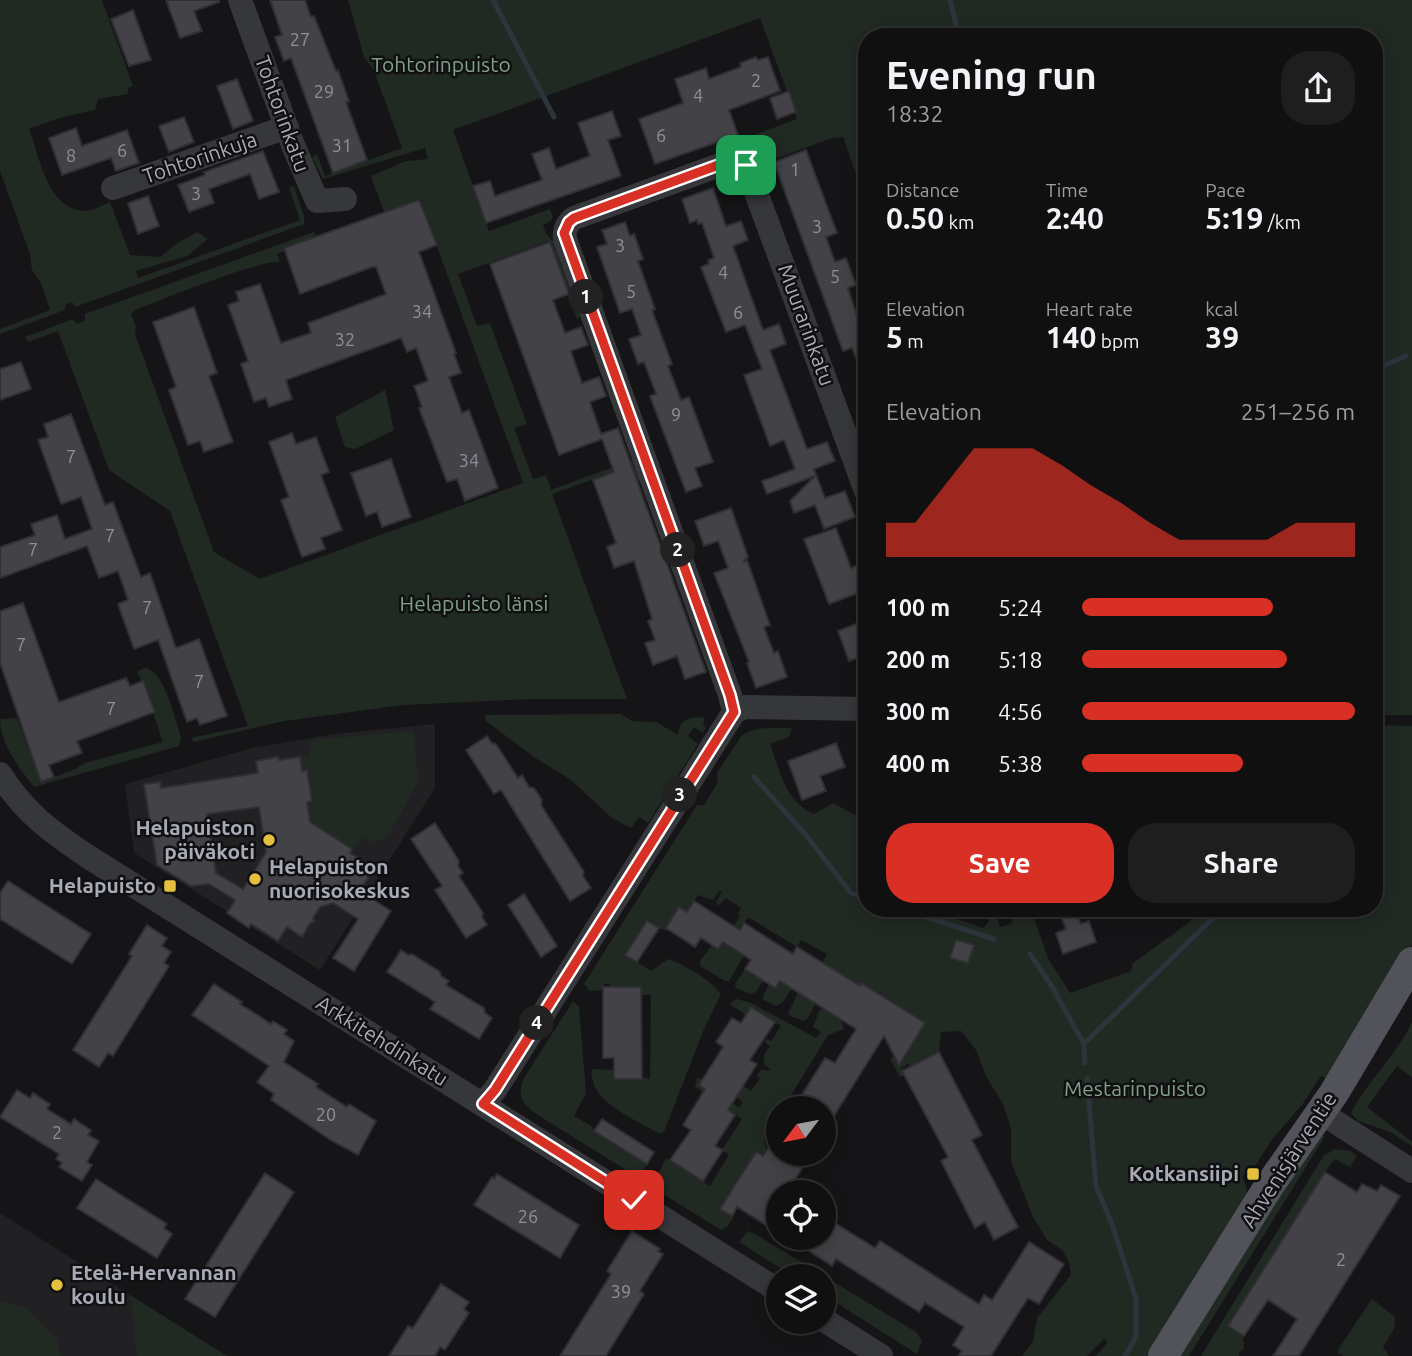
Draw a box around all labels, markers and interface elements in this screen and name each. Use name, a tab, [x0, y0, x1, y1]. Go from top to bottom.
house number: 27	[290, 29, 310, 49]
button: share	[1281, 51, 1355, 125]
street label: Tohtorinkatu	[251, 52, 315, 175]
park label: Tohtorinpuisto	[371, 52, 511, 76]
text: Evening run	[886, 54, 1097, 96]
house number: 2	[751, 70, 761, 90]
house number: 29	[314, 81, 334, 101]
house number: 4	[693, 85, 703, 105]
text: 18:32	[886, 101, 944, 126]
house number: 6	[656, 125, 666, 145]
street label: Tohtorinkuja	[140, 126, 260, 188]
house number: 31	[332, 135, 352, 155]
pin	[716, 135, 776, 195]
house number: 6	[117, 140, 127, 160]
house number: 8	[66, 145, 76, 165]
icon: arrive	[727, 146, 765, 184]
house number: 1	[790, 159, 800, 179]
text: Distance	[886, 179, 960, 201]
text: Time	[1046, 179, 1088, 201]
text: Pace	[1205, 179, 1246, 201]
house number: 3	[191, 183, 201, 203]
text: 0.50	[886, 201, 944, 235]
text: 2:40	[1046, 201, 1104, 235]
text: 5:19	[1205, 201, 1263, 235]
text: km	[944, 211, 974, 233]
text: /km	[1263, 211, 1301, 233]
house number: 3	[812, 216, 822, 236]
house number: 3	[615, 235, 625, 255]
street label: Muurarinkatu	[774, 261, 840, 389]
house number: 4	[718, 262, 728, 282]
house number: 5	[830, 266, 840, 286]
pin: 1	[568, 280, 604, 314]
house number: 5	[626, 281, 636, 301]
text: 1	[580, 285, 591, 307]
text: Elevation	[886, 298, 965, 320]
text: Heart rate	[1046, 298, 1133, 320]
text: kcal	[1205, 298, 1238, 320]
house number: 34	[412, 301, 432, 321]
house number: 6	[733, 302, 743, 322]
text: 5	[886, 320, 903, 354]
text: 140	[1046, 320, 1096, 354]
text: 39	[1205, 320, 1239, 354]
house number: 32	[335, 329, 355, 349]
text: m	[903, 330, 924, 352]
text: bpm	[1096, 330, 1139, 352]
text: Elevation	[886, 399, 982, 424]
text: 251–256 m	[1241, 399, 1355, 424]
house number: 9	[671, 404, 681, 424]
house number: 7	[66, 446, 76, 466]
house number: 34	[459, 450, 479, 470]
house number: 7	[105, 525, 115, 545]
pin: 2	[660, 532, 696, 568]
text: 2	[672, 538, 683, 560]
house number: 7	[28, 539, 38, 559]
park label: Helapuisto länsi	[400, 591, 548, 615]
text: 100 m	[886, 595, 950, 620]
text: 5:24	[998, 595, 1043, 620]
house number: 7	[142, 597, 152, 617]
house number: 7	[16, 634, 26, 654]
text: 200 m	[886, 647, 950, 672]
text: 5:18	[998, 647, 1043, 672]
house number: 7	[194, 671, 204, 691]
house number: 7	[106, 698, 116, 718]
text: 300 m	[886, 699, 950, 724]
text: 4:56	[998, 699, 1043, 724]
text: 400 m	[886, 751, 950, 776]
text: 5:38	[998, 751, 1043, 776]
pin: 3	[662, 778, 698, 812]
text: 3	[674, 783, 685, 805]
place label: Helapuiston päiväkoti	[135, 815, 255, 863]
button: Save	[886, 823, 1114, 903]
button: Share	[1128, 823, 1355, 903]
marker: Helapuiston päiväkoti	[261, 832, 277, 848]
place label: Helapuiston nuorisokeskus	[269, 854, 410, 902]
marker: Helapuiston nuorisokeskus	[247, 871, 263, 887]
place label: Helapuisto	[49, 873, 156, 897]
marker: Helapuisto	[162, 878, 178, 894]
street label: Arkkitehdinkatu	[312, 990, 453, 1090]
pin: 4	[520, 1006, 554, 1040]
text: 4	[531, 1011, 542, 1033]
park label: Mestarinpuisto	[1064, 1076, 1206, 1100]
street label: Ahvenisjärventie	[1235, 1087, 1341, 1232]
north arrow	[766, 1096, 836, 1166]
map controls	[766, 1096, 836, 1334]
house number: 20	[316, 1104, 336, 1124]
house number: 2	[52, 1122, 62, 1142]
place label: Kotkansiipi	[1129, 1161, 1239, 1185]
marker: Kotkansiipi	[1245, 1166, 1261, 1182]
pin	[604, 1170, 664, 1230]
button: locate	[766, 1180, 836, 1250]
icon: check	[615, 1181, 653, 1219]
house number: 26	[518, 1206, 538, 1226]
house number: 2	[1336, 1249, 1346, 1269]
place label: Etelä-Hervannan koulu	[71, 1260, 237, 1308]
button: layers	[766, 1264, 836, 1334]
marker: Etelä-Hervannan koulu	[49, 1277, 65, 1293]
house number: 39	[611, 1281, 631, 1301]

